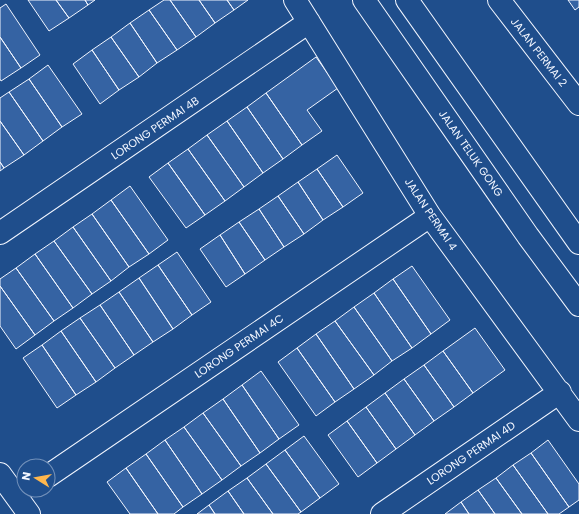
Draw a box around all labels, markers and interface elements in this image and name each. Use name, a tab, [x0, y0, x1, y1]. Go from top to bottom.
street label: JALAN PERMAI 2	[507, 14, 571, 90]
street label: LORONG PERMAI 4B	[108, 92, 202, 163]
street label: JALAN TELUK GONG	[435, 106, 507, 200]
street label: JALAN PERMAI 4	[401, 175, 461, 253]
street label: LORONG PERMAI 4C	[191, 310, 287, 382]
street label: LORONG PERMAI 4D	[423, 417, 519, 489]
north arrow	[16, 458, 56, 498]
text: N	[18, 471, 35, 482]

